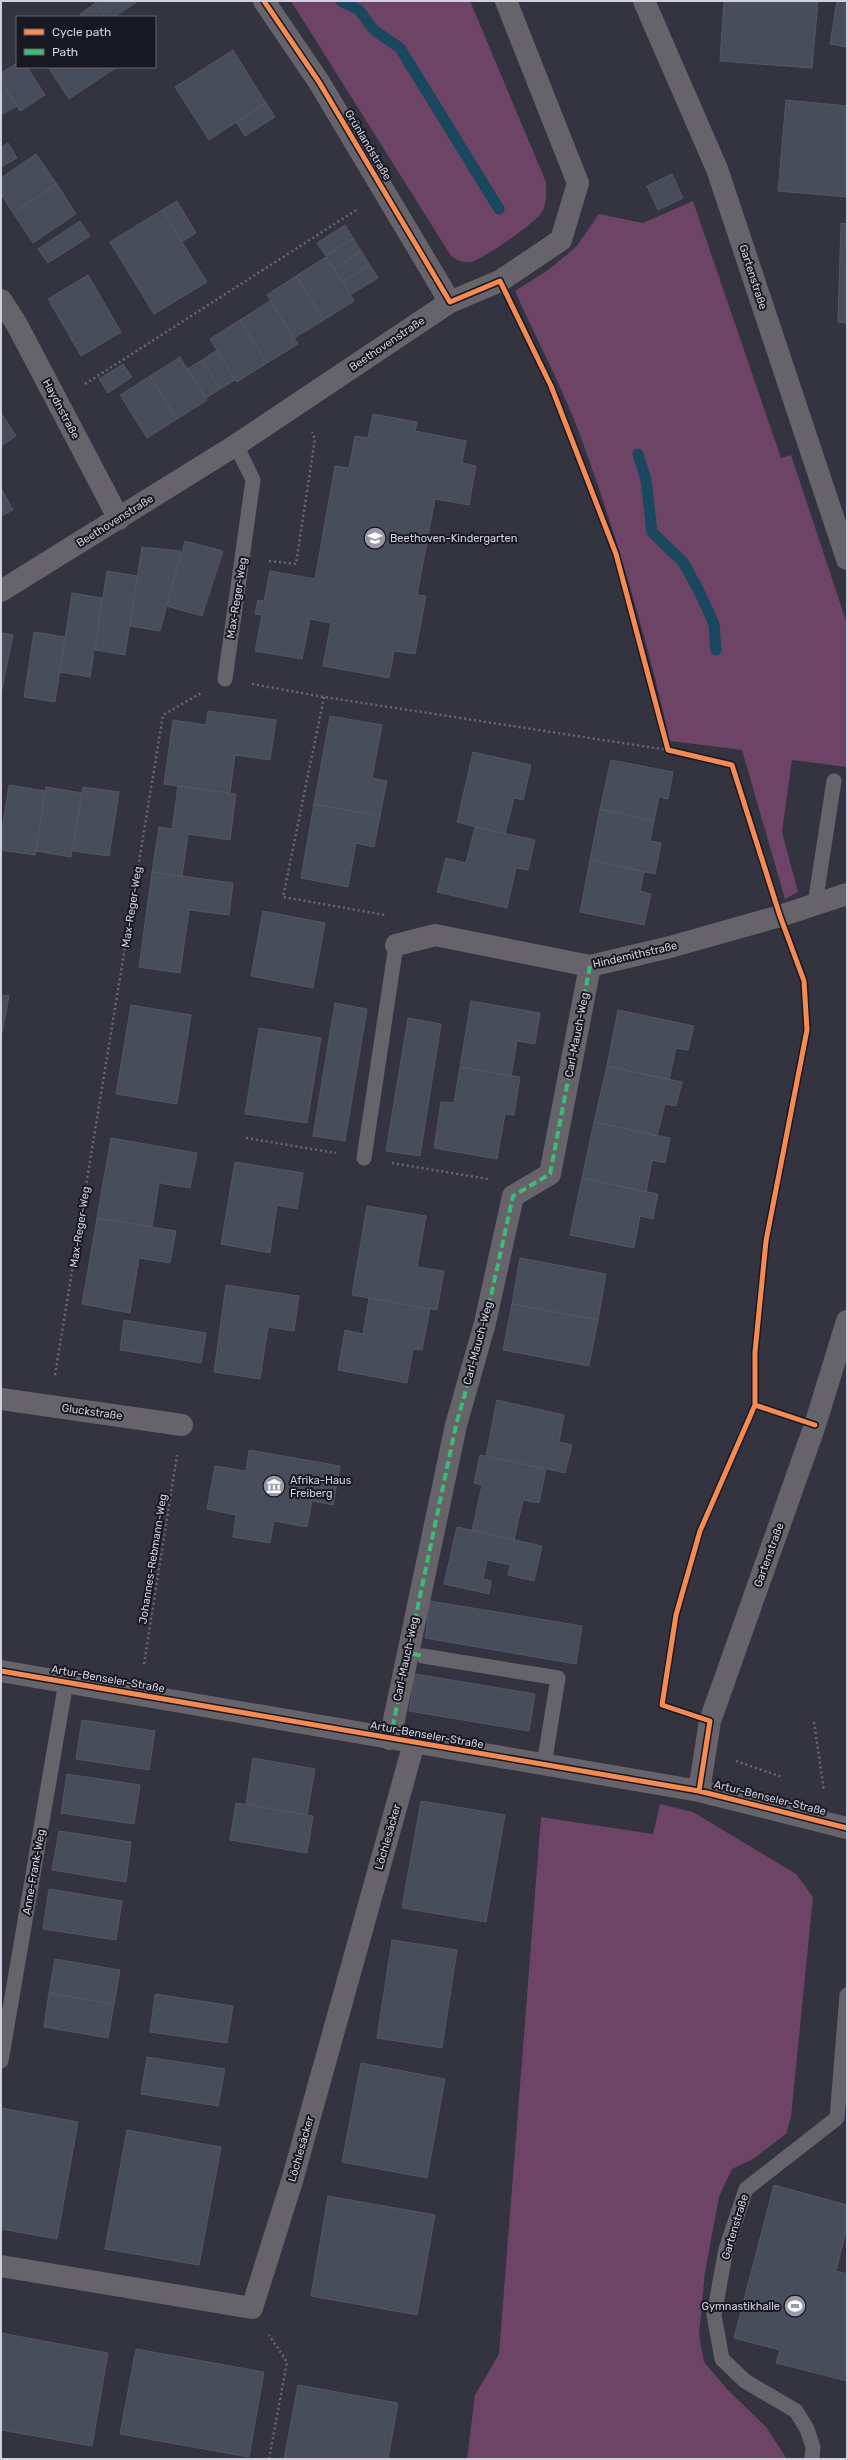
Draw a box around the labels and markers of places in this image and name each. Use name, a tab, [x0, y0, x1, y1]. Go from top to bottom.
school or university icon: Beethoven-Kindergarten	[362, 525, 388, 551]
place label: Beethoven-Kindergarten	[390, 532, 517, 545]
museum icon: Afrika-Haus Freiberg	[261, 1473, 287, 1499]
place label: Afrika-Haus Freiberg	[290, 1474, 352, 1500]
sports icon: Gymnastikhalle	[782, 2293, 808, 2319]
place label: Gymnastikhalle	[701, 2300, 780, 2313]

